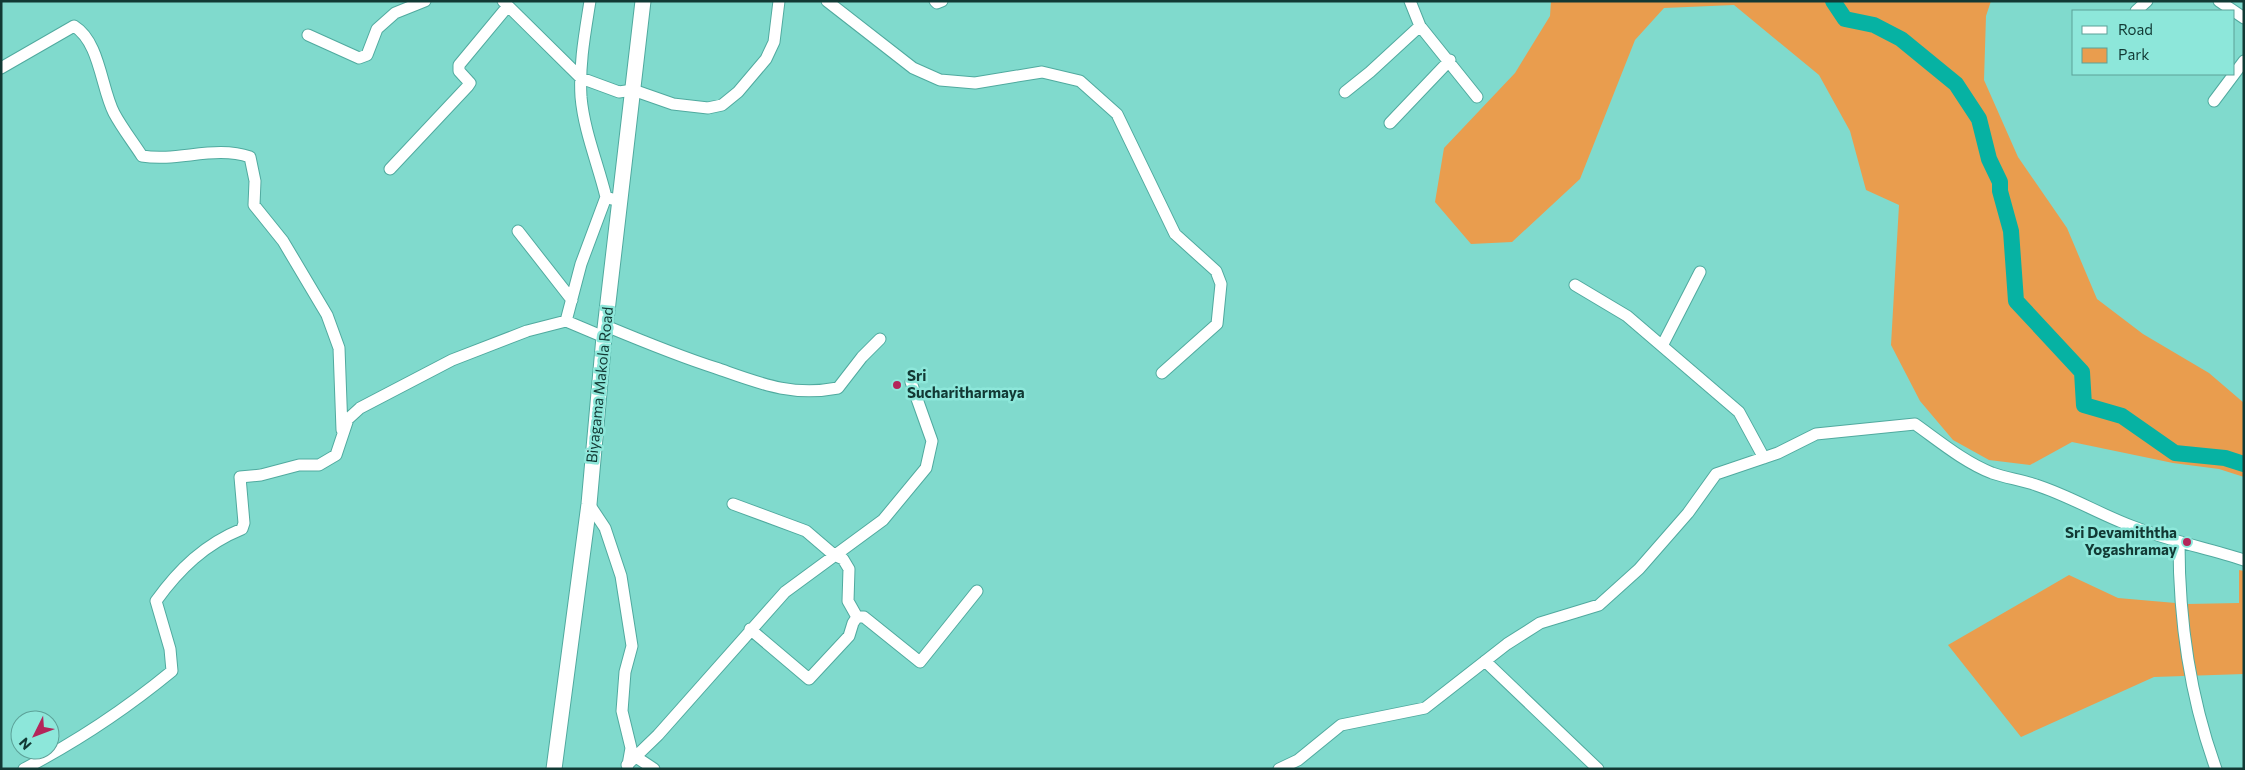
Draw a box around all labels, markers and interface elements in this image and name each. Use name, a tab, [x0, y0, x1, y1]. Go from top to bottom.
legend	[2072, 10, 2235, 75]
text: Road	[2118, 20, 2153, 38]
text: Park	[2118, 45, 2149, 63]
street label: Biyagama Makola Road	[582, 306, 616, 464]
place label: Sri Sucharitharmaya	[907, 366, 1025, 401]
marker: Sri Sucharitharmaya	[891, 379, 903, 391]
place label: Sri Devamiththa Yogashramay	[2065, 523, 2178, 558]
marker: Sri Devamiththa Yogashramay	[2181, 536, 2193, 548]
north arrow	[10, 710, 60, 760]
text: N	[15, 734, 35, 754]

